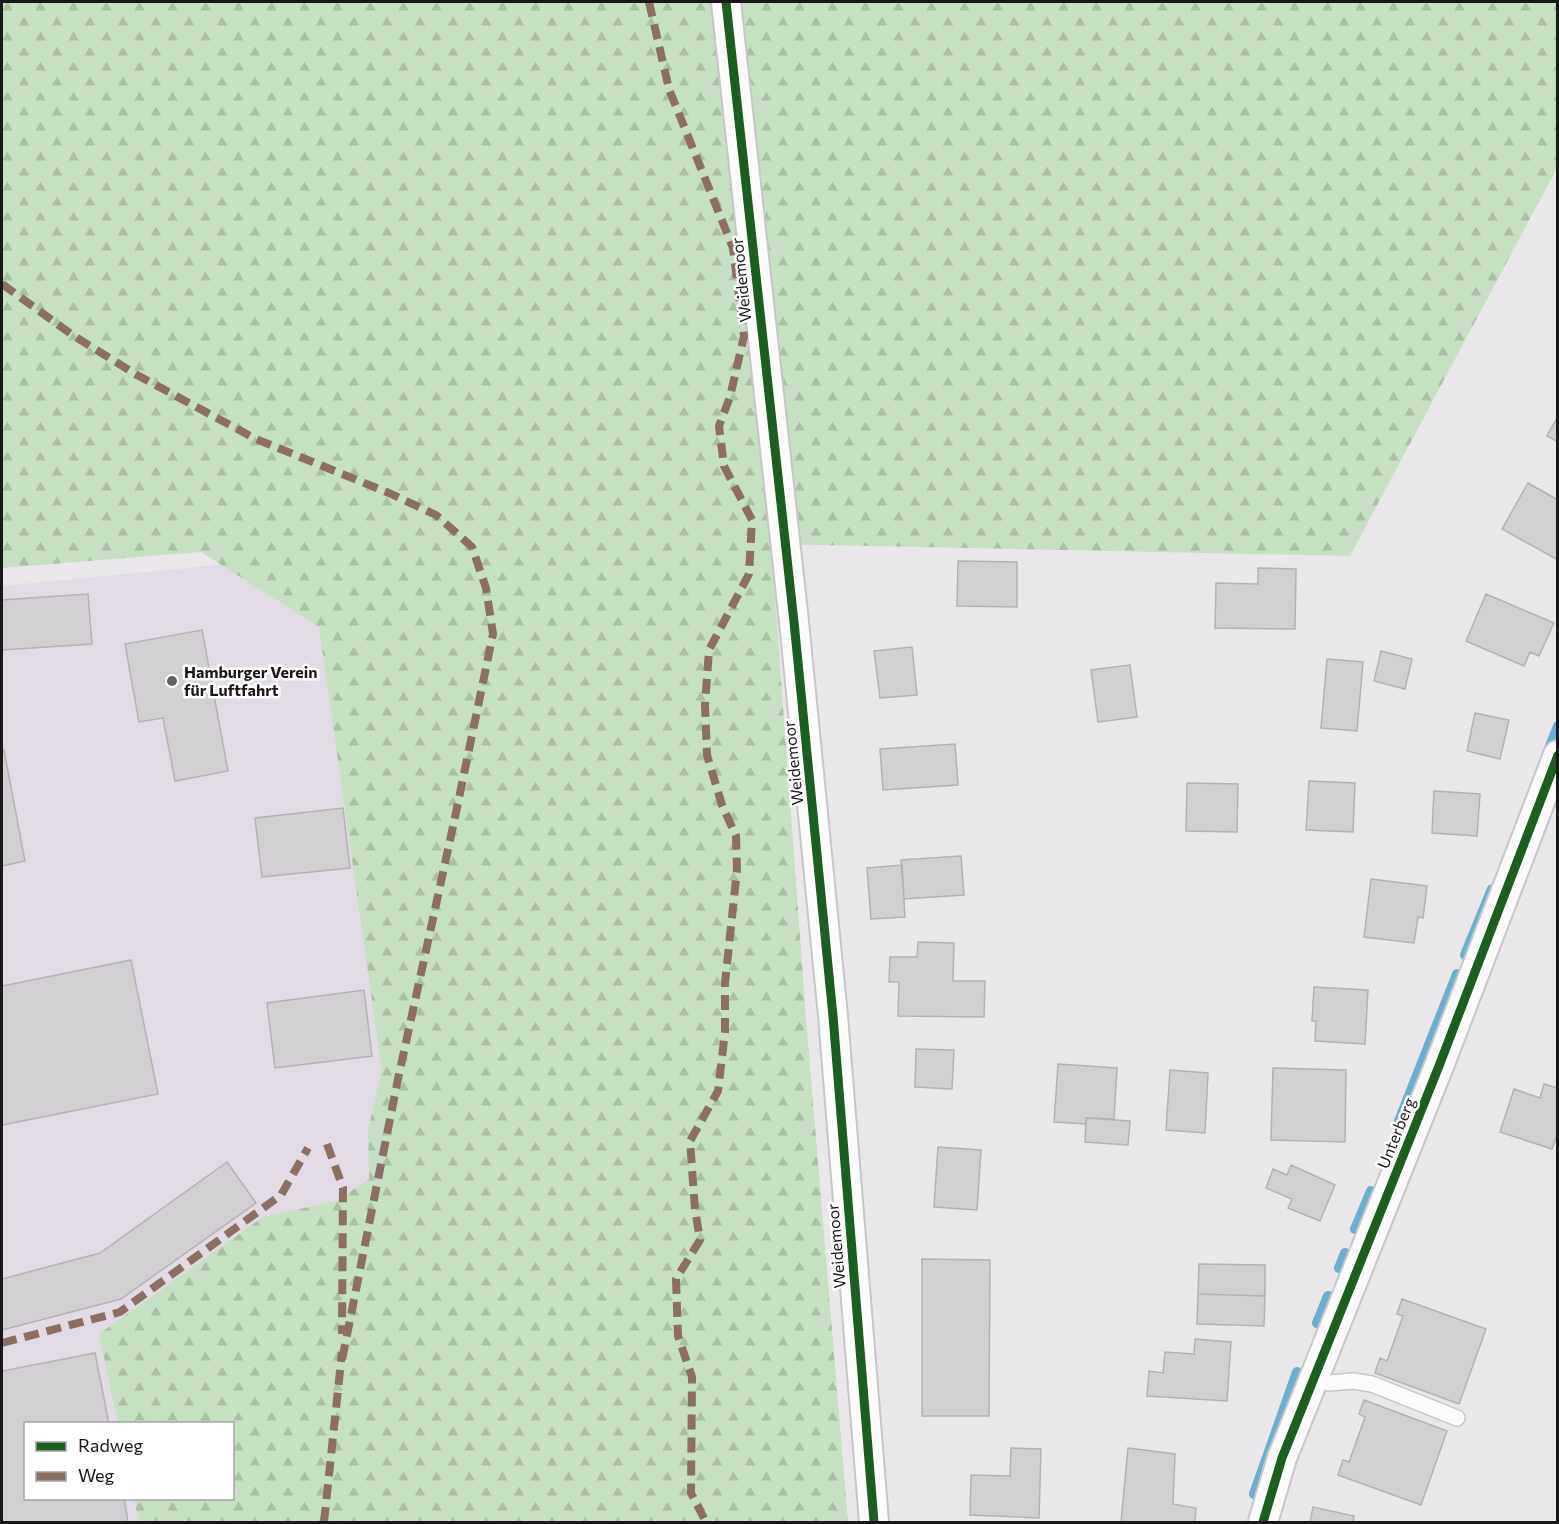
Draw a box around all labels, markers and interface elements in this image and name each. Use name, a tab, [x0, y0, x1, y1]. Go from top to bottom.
street label: Weidemoor	[727, 236, 754, 323]
place label: Hamburger Verein für Luftfahrt	[184, 662, 317, 699]
marker: Hamburger Verein für Luftfahrt	[165, 674, 179, 688]
street label: Weidemoor	[779, 719, 806, 806]
street label: Unterberg	[1373, 1094, 1419, 1171]
street label: Weidemoor	[822, 1202, 849, 1289]
legend	[24, 1422, 234, 1500]
text: Radweg	[78, 1434, 143, 1456]
text: Weg	[78, 1464, 115, 1486]

